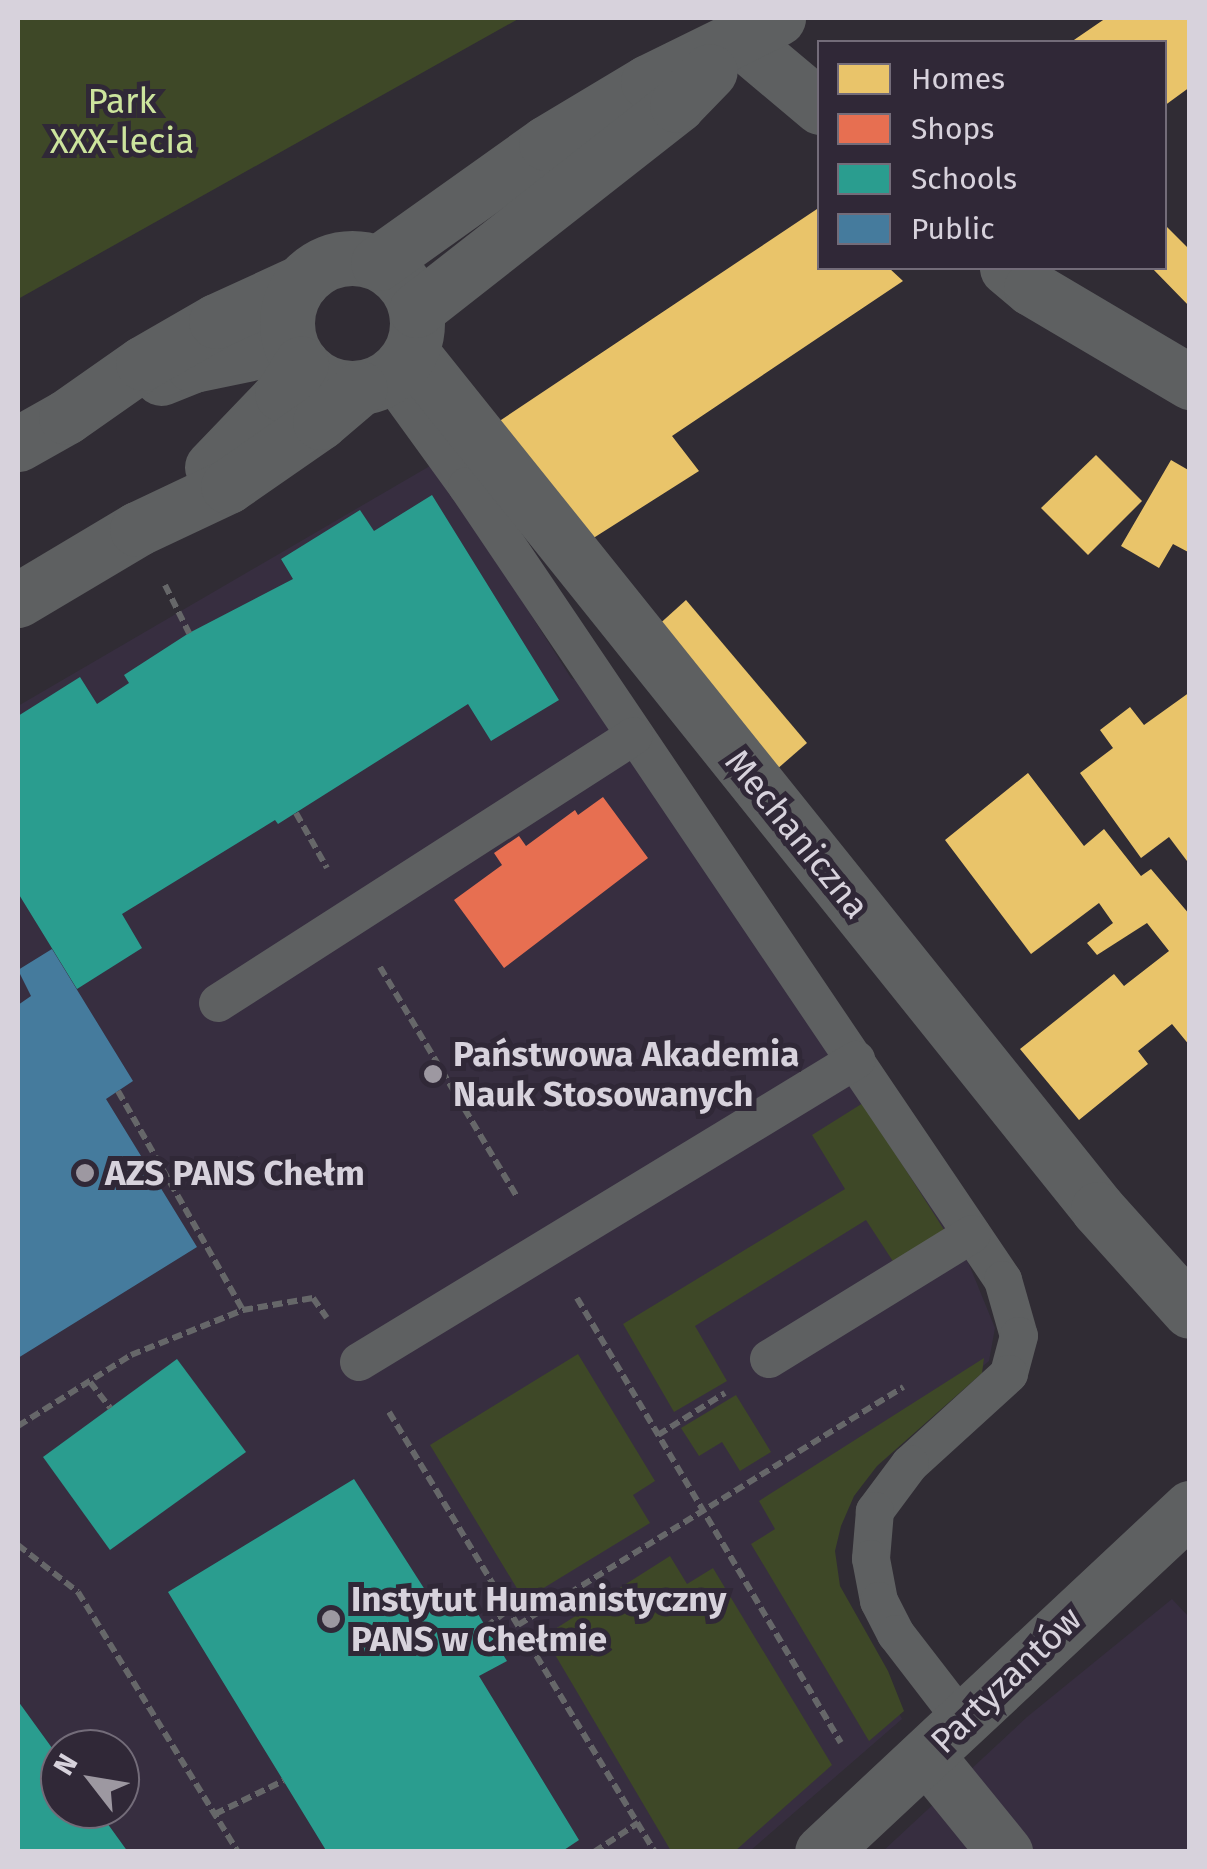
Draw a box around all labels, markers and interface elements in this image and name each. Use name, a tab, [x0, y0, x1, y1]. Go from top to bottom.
legend	[817, 40, 1167, 270]
text: Homes	[911, 61, 1005, 97]
park label: Park XXX-lecia	[50, 80, 194, 162]
text: Shops	[911, 111, 994, 147]
text: Schools	[911, 161, 1017, 197]
text: Public	[911, 211, 995, 247]
street label: Mechaniczna	[716, 741, 878, 927]
place label: Państwowa Akademia Nauk Stosowanych	[453, 1033, 799, 1115]
marker: Państwowa Akademia Nauk Stosowanych	[422, 1063, 444, 1085]
place label: AZS PANS Chełm	[105, 1152, 365, 1194]
marker: AZS PANS Chełm	[74, 1162, 96, 1184]
place label: Instytut Humanistyczny PANS w Chełmie	[351, 1578, 726, 1660]
street label: Partyzantów	[922, 1598, 1090, 1762]
marker: Instytut Humanistyczny PANS w Chełmie	[320, 1608, 342, 1630]
north arrow	[40, 1729, 140, 1829]
text: N	[47, 1748, 84, 1781]

